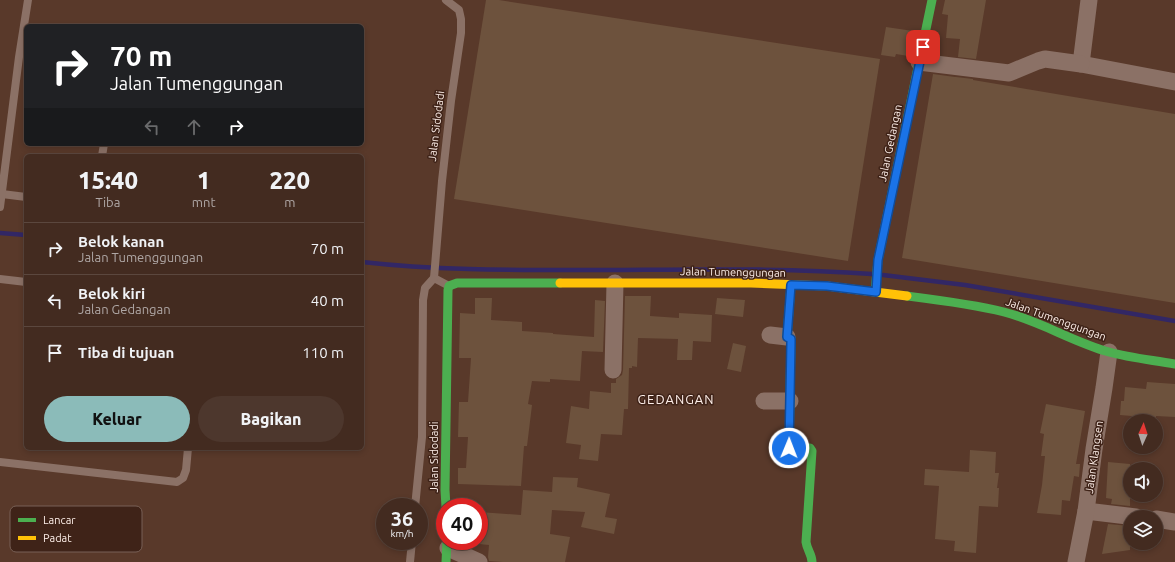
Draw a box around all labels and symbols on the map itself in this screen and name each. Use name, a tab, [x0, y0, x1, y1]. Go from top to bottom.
pin	[906, 30, 940, 64]
street label: Jalan Sidodadi	[426, 90, 446, 162]
street label: Jalan Gedangan	[876, 103, 904, 183]
street label: Jalan Tumenggungan	[680, 265, 786, 279]
street label: Jalan Tumenggungan	[1004, 295, 1108, 343]
district label: GEDANGAN	[637, 392, 715, 406]
north arrow	[1123, 414, 1163, 454]
street label: Jalan Klangsen	[1083, 420, 1105, 494]
street label: Jalan Sidodadi	[428, 422, 440, 492]
position arrow	[768, 427, 810, 469]
speed limit sign: 40	[436, 498, 488, 550]
legend	[10, 506, 142, 552]
text: Lancar	[43, 514, 76, 526]
text: Padat	[43, 532, 72, 544]

